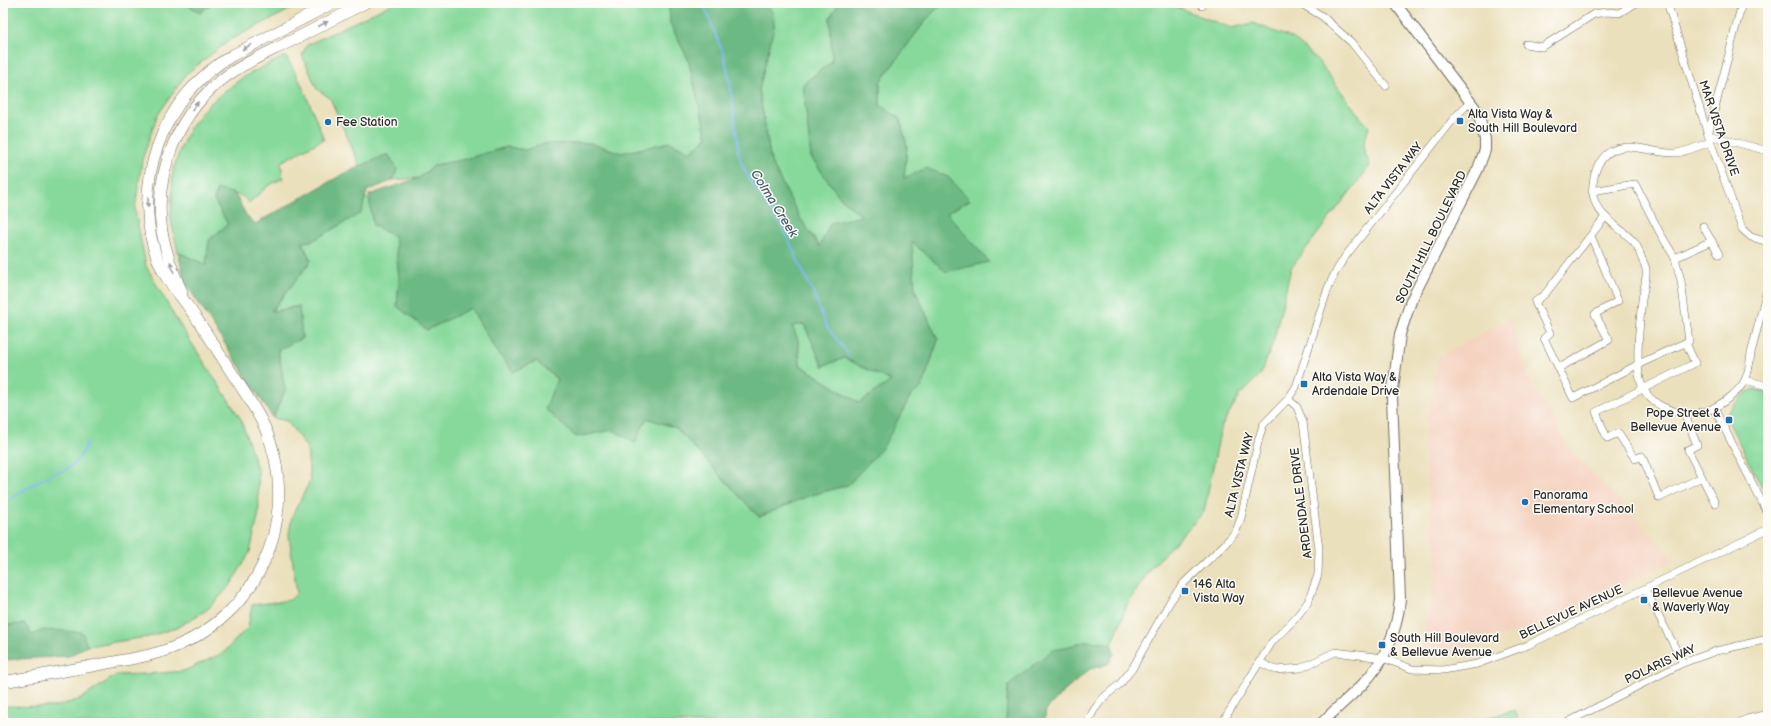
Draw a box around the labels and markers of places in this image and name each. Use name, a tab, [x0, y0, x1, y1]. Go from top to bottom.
place label: Alta Vista Way & South Hill Boulevard	[1468, 107, 1577, 136]
place label: Fee Station	[336, 115, 398, 130]
marker: Alta Vista Way & South Hill Boulevard	[1455, 116, 1465, 126]
marker: Fee Station	[323, 117, 333, 127]
place label: Alta Vista Way & Ardendale Drive	[1312, 370, 1399, 399]
marker: Alta Vista Way & Ardendale Drive	[1299, 379, 1309, 389]
place label: Pope Street & Bellevue Avenue	[1630, 406, 1721, 435]
marker: Pope Street & Bellevue Avenue	[1724, 415, 1734, 425]
place label: Panorama Elementary School	[1533, 488, 1634, 517]
marker: Panorama Elementary School	[1520, 497, 1530, 507]
place label: 146 Alta Vista Way	[1193, 577, 1245, 606]
marker: 146 Alta Vista Way	[1180, 586, 1190, 596]
place label: Bellevue Avenue & Waverly Way	[1652, 586, 1743, 615]
marker: Bellevue Avenue & Waverly Way	[1639, 595, 1649, 605]
place label: South Hill Boulevard & Bellevue Avenue	[1390, 631, 1499, 660]
marker: South Hill Boulevard & Bellevue Avenue	[1377, 640, 1387, 650]

